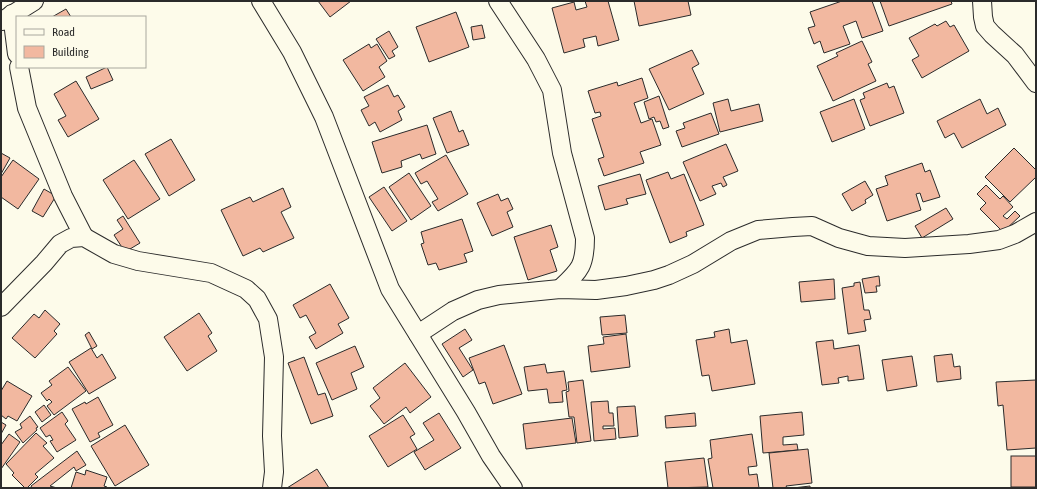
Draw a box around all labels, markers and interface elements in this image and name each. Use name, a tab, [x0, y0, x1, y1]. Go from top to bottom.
legend	[16, 16, 146, 68]
text: Road	[52, 25, 75, 39]
text: Building	[52, 45, 90, 59]

